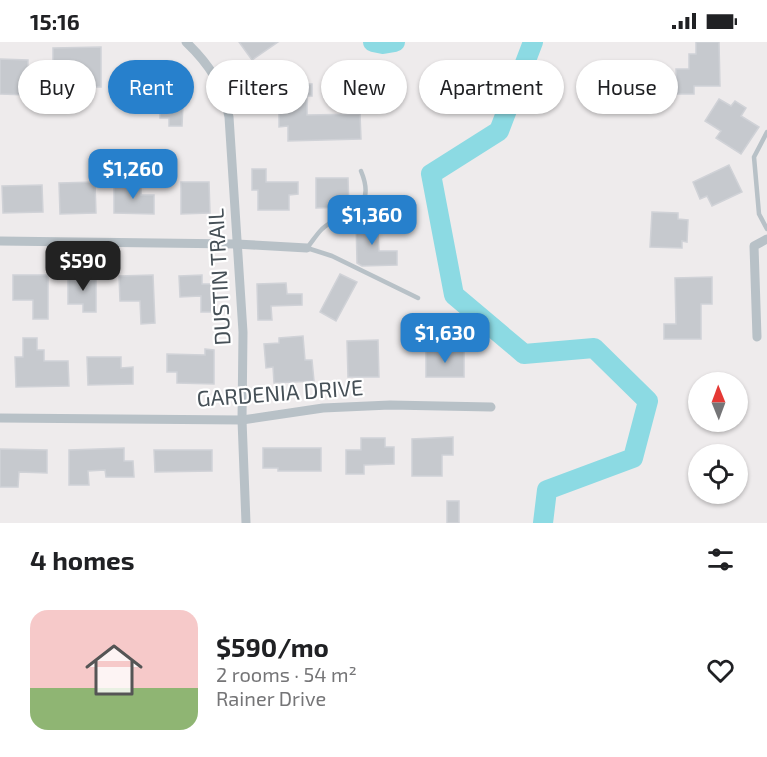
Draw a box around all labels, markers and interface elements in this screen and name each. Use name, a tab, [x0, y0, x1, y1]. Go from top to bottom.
text: 15:16	[30, 8, 80, 34]
chip: Buy	[18, 60, 96, 114]
chip: Rent	[108, 60, 194, 114]
chip: Filters	[206, 60, 309, 114]
chip: New	[321, 60, 407, 114]
chip: Apartment	[419, 60, 564, 114]
chip: House	[576, 60, 678, 114]
pin: $1,260	[84, 149, 182, 200]
text: $1,260	[102, 156, 164, 180]
pin: $1,360	[323, 195, 421, 246]
text: $1,360	[342, 202, 402, 226]
street label: DUSTIN TRAIL	[201, 208, 235, 346]
pin: $590	[47, 241, 119, 292]
text: $590	[59, 248, 107, 272]
pin: $1,630	[396, 313, 494, 364]
text: $1,630	[415, 320, 475, 344]
north arrow	[688, 372, 748, 432]
map controls	[688, 372, 748, 504]
street label: GARDENIA DRIVE	[196, 373, 364, 411]
button: locate	[688, 444, 748, 504]
icon: filters	[704, 543, 737, 576]
text: 4 homes	[30, 544, 135, 575]
text: $590/mo	[216, 631, 329, 662]
icon: home	[78, 634, 150, 706]
icon: heart	[704, 654, 737, 687]
text: 2 rooms · 54 m²	[216, 662, 357, 686]
text: Rainer Drive	[216, 686, 326, 710]

